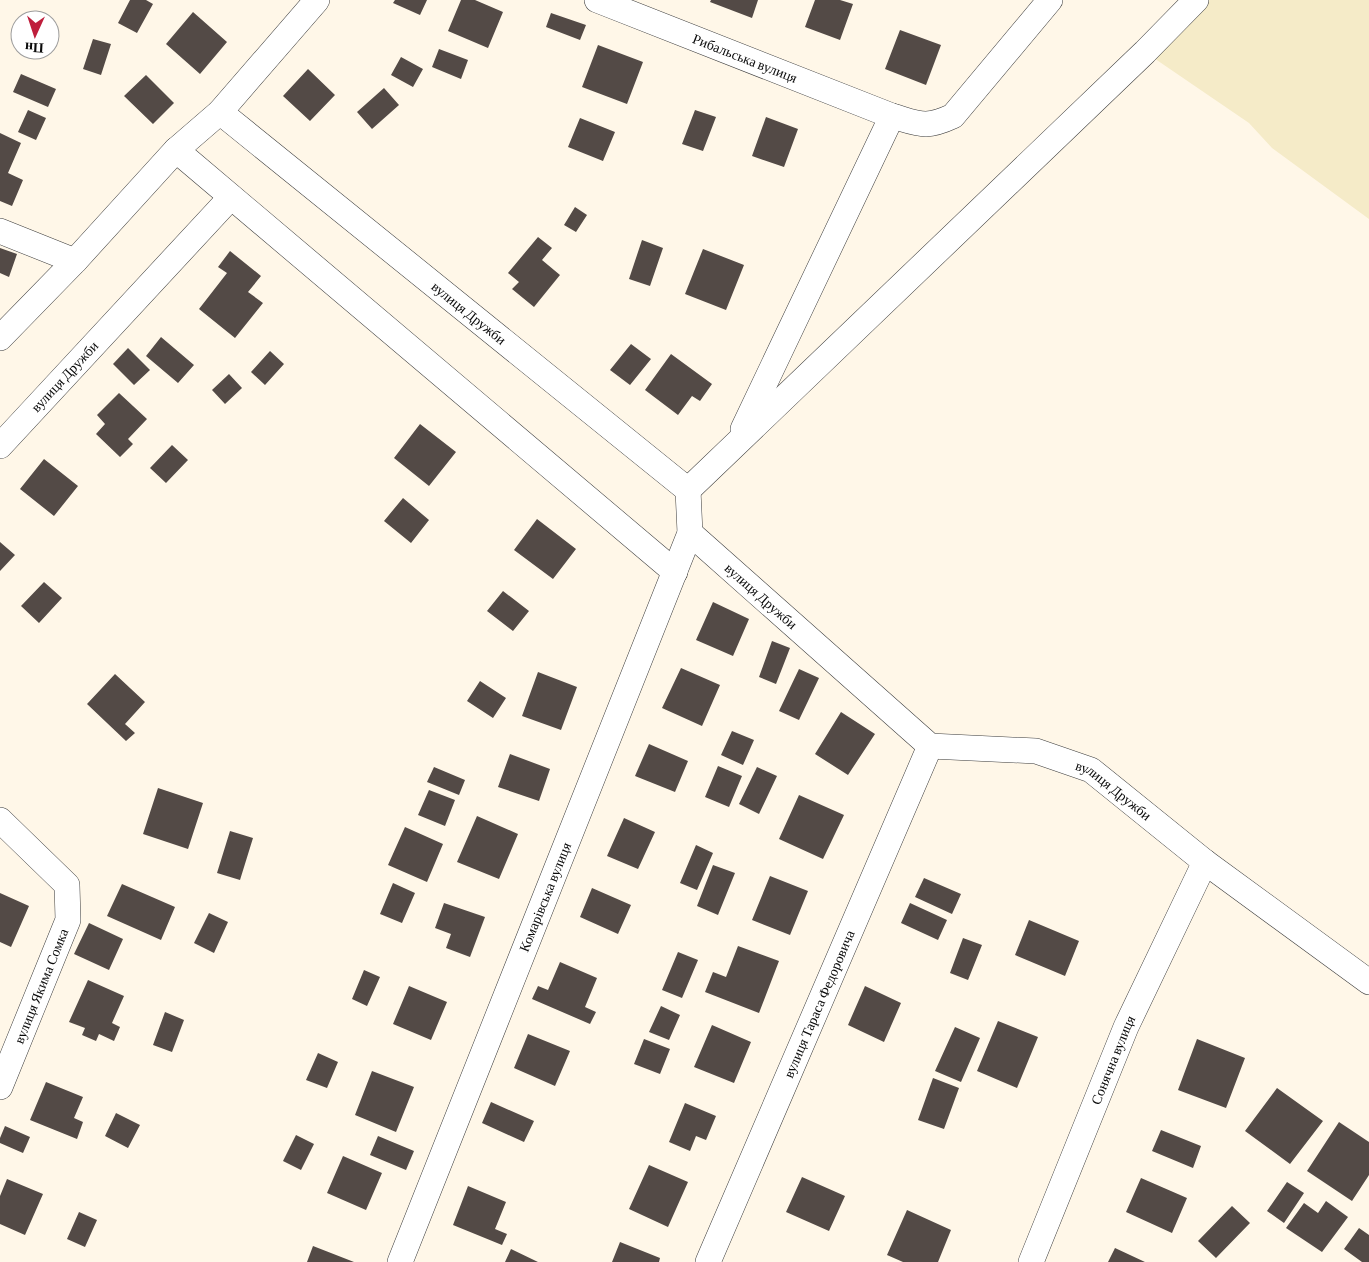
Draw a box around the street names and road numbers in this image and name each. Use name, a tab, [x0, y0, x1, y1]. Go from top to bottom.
street label: Рибальська вулиця	[690, 30, 800, 86]
street label: вулиця Дружби	[429, 278, 510, 348]
street label: вулиця Дружби	[28, 337, 102, 415]
street label: вулиця Дружби	[722, 560, 801, 633]
street label: вулиця Дружби	[1074, 757, 1155, 824]
street label: Комарівська вулиця	[516, 839, 574, 954]
street label: вулиця Якима Сомка	[11, 925, 72, 1046]
street label: вулиця Тараса Федоровича	[780, 927, 858, 1080]
street label: Сонячна вулиця	[1088, 1012, 1139, 1107]

